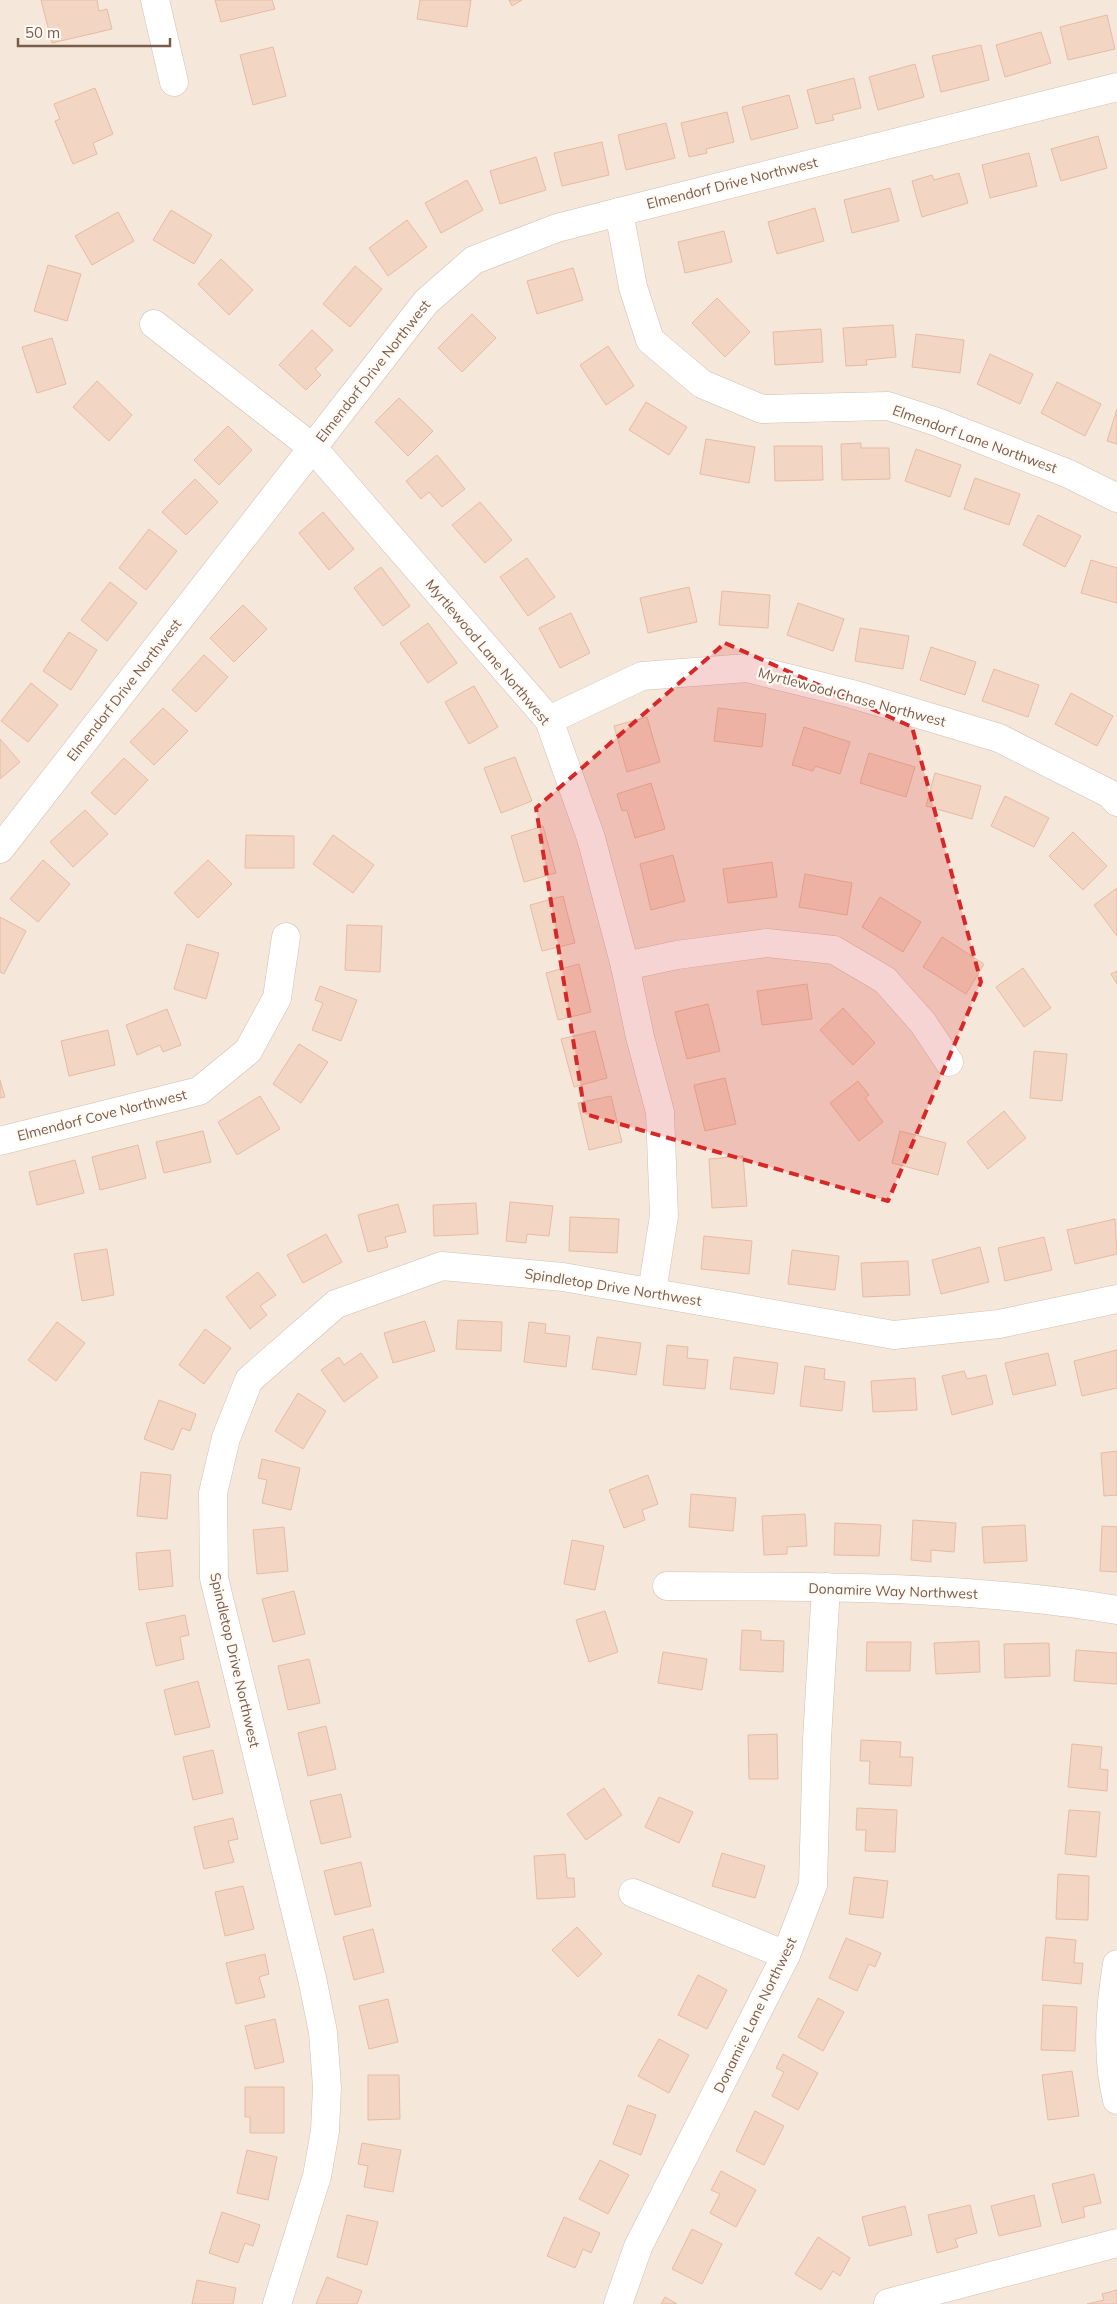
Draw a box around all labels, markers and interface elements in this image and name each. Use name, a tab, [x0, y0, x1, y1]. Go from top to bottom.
scale bar	[18, 15, 170, 47]
text: 50 m	[25, 23, 60, 42]
street label: Elmendorf Drive Northwest	[645, 153, 820, 213]
street label: Elmendorf Drive Northwest	[312, 296, 434, 446]
street label: Elmendorf Lane Northwest	[890, 401, 1060, 477]
street label: Myrtlewood Lane Northwest	[422, 575, 554, 729]
street label: Elmendorf Drive Northwest	[63, 615, 185, 765]
street label: Myrtlewood Chase Northwest	[756, 663, 948, 731]
street label: Elmendorf Cove Northwest	[15, 1085, 189, 1145]
street label: Spindletop Drive Northwest	[523, 1264, 703, 1310]
street label: Spindletop Drive Northwest	[206, 1571, 264, 1749]
street label: Donamire Way Northwest	[808, 1579, 978, 1603]
street label: Donamire Lane Northwest	[709, 1934, 801, 2096]

